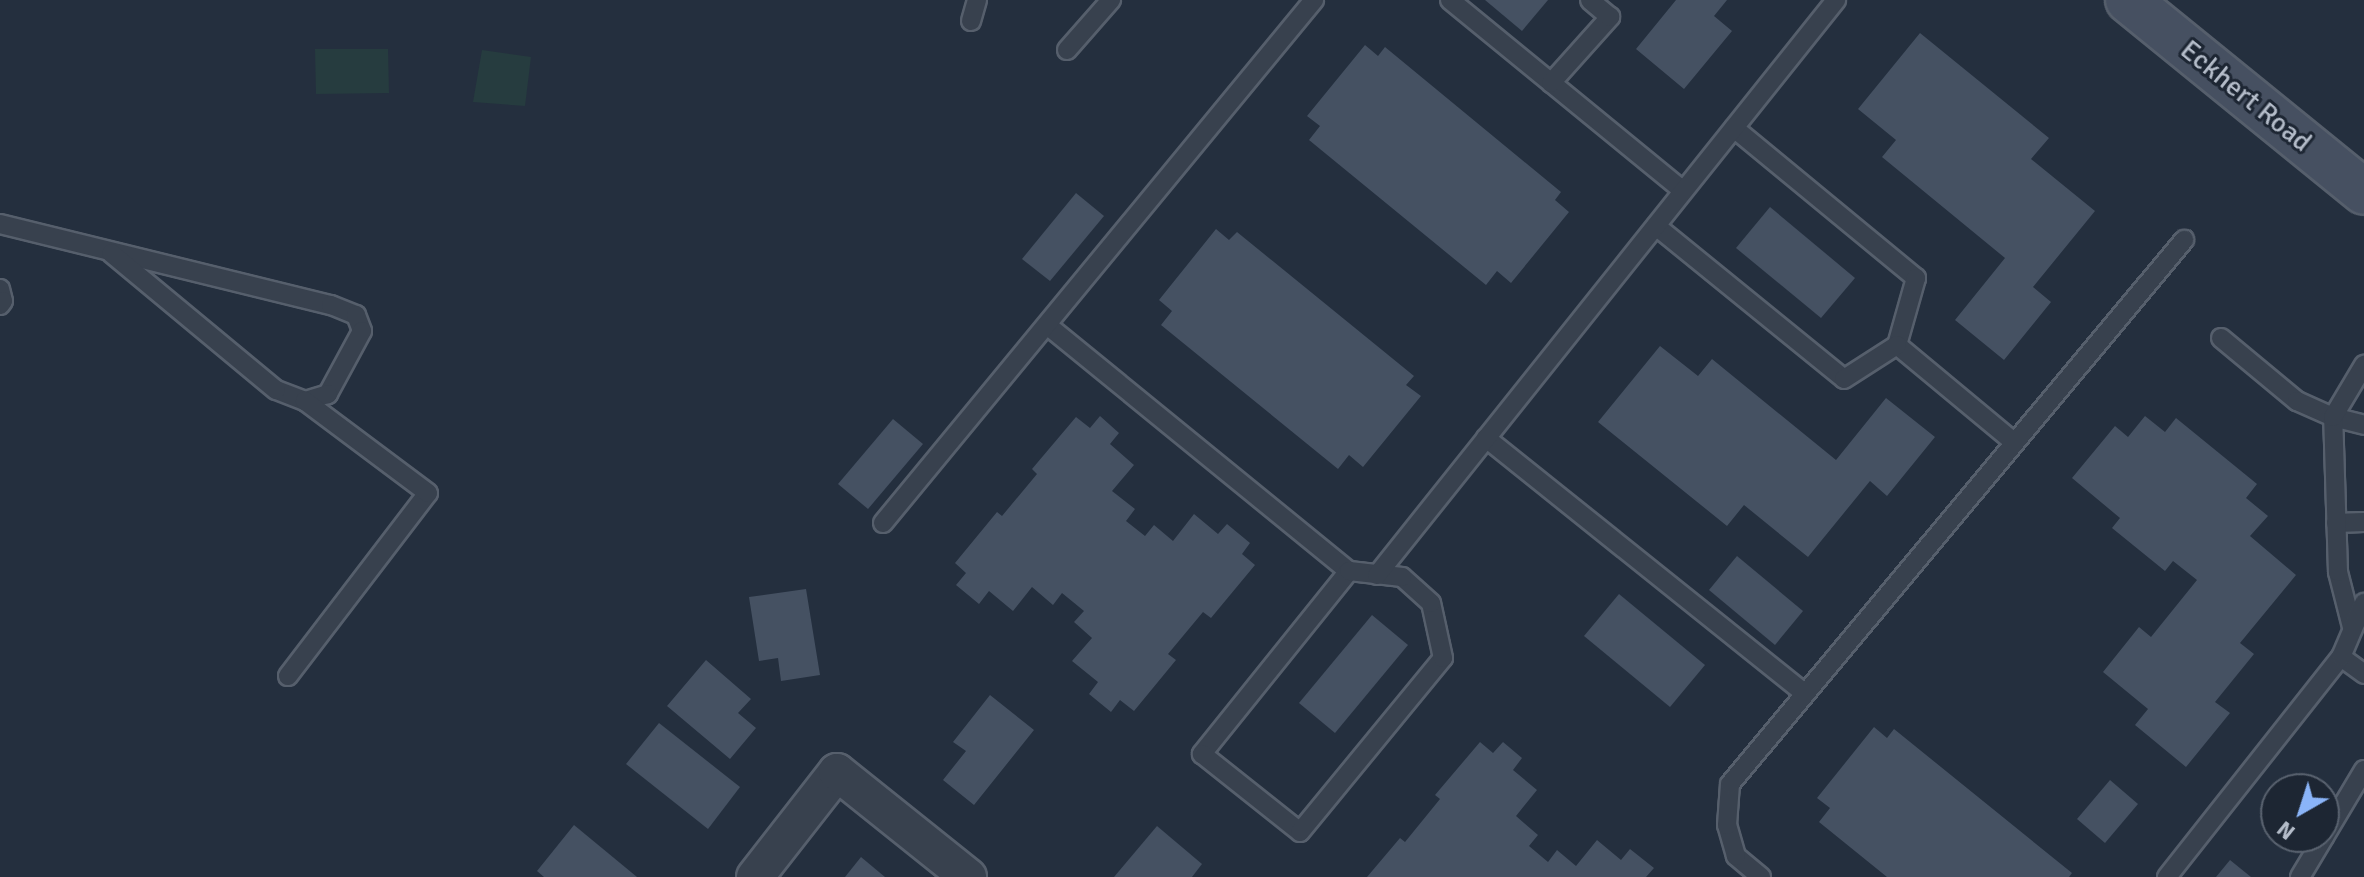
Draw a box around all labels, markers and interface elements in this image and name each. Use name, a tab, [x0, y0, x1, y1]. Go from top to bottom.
street label: Eckhert Road	[2174, 33, 2318, 159]
north arrow	[2260, 773, 2340, 853]
text: N	[2271, 815, 2300, 846]

